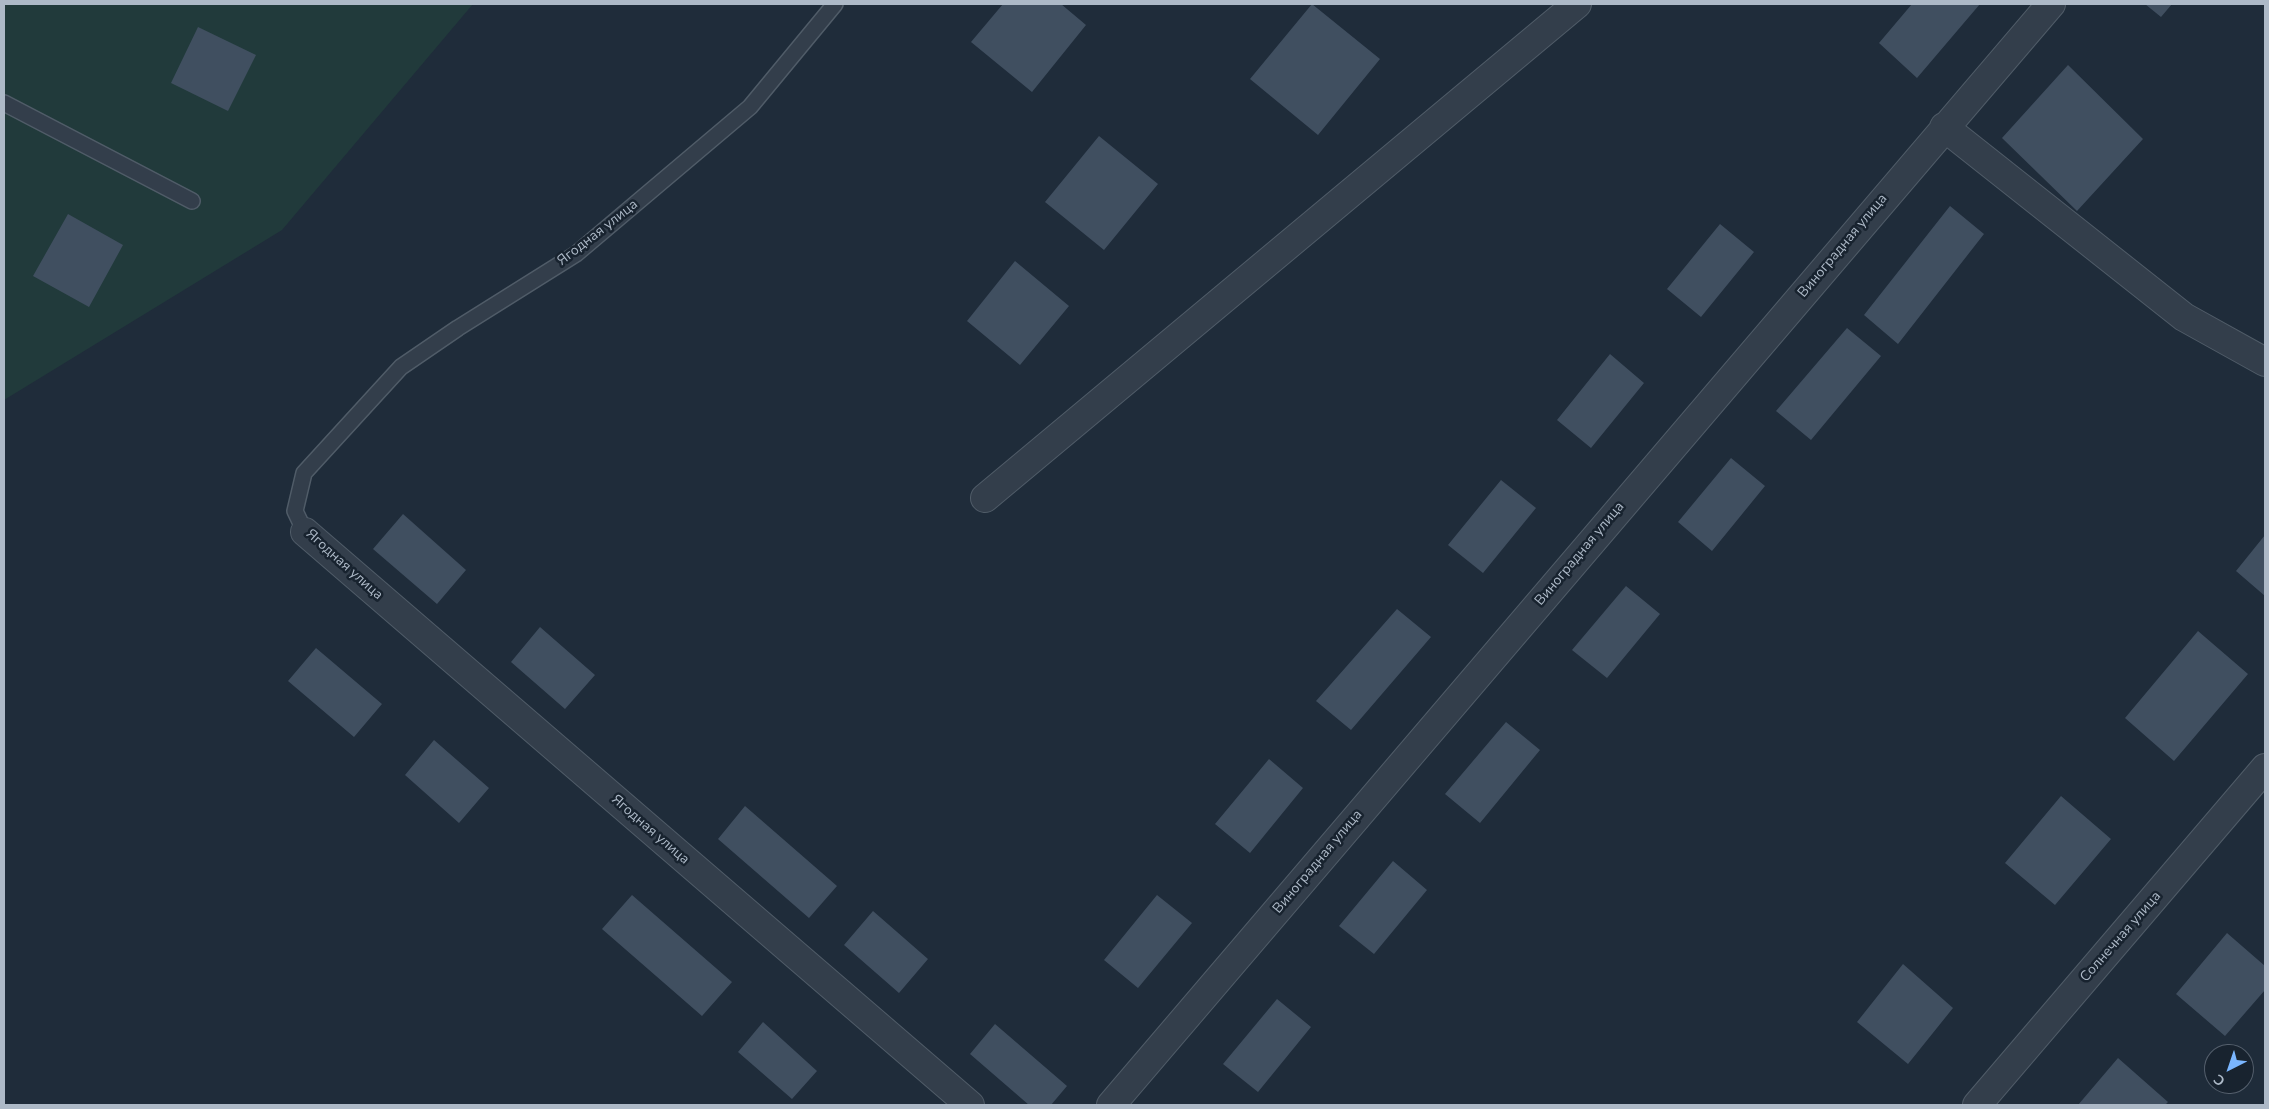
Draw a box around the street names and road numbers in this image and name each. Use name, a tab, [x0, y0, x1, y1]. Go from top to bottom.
street label: Виноградная улица	[1795, 191, 1891, 301]
street label: Ягодная улица	[554, 196, 642, 270]
street label: Виноградная улица	[1532, 499, 1628, 609]
street label: Ягодная улица	[302, 526, 386, 604]
street label: Ягодная улица	[608, 792, 692, 868]
street label: Виноградная улица	[1270, 807, 1366, 917]
street label: Солнечная улица	[2077, 888, 2165, 986]

